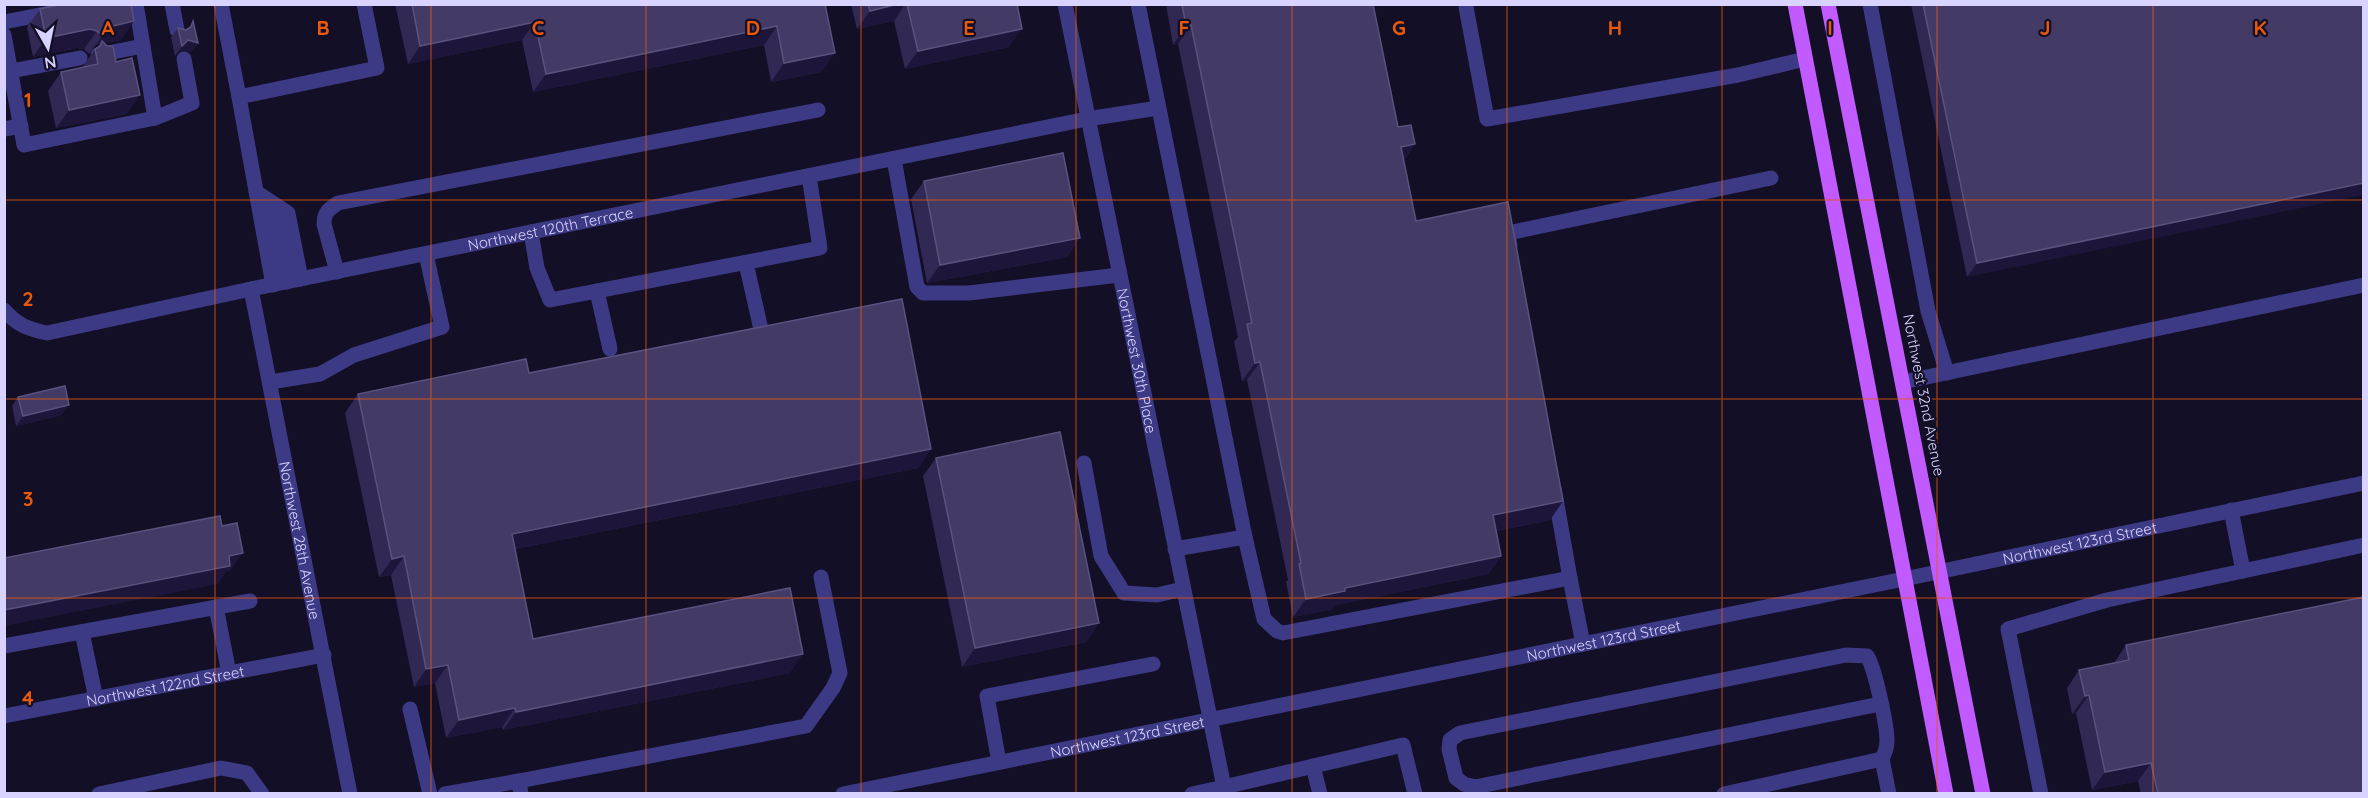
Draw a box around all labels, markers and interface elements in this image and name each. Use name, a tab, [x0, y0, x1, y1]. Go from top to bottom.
text: A	[102, 15, 115, 40]
text: B	[316, 15, 330, 40]
text: C	[532, 15, 545, 40]
text: D	[746, 15, 760, 40]
text: E	[963, 15, 975, 40]
text: F	[1178, 15, 1190, 40]
text: G	[1392, 15, 1406, 40]
text: H	[1608, 15, 1622, 40]
text: I	[1827, 15, 1833, 40]
text: J	[2039, 15, 2051, 40]
text: K	[2253, 15, 2267, 40]
north arrow	[18, 18, 78, 78]
text: N	[43, 52, 58, 74]
text: 1	[24, 87, 32, 112]
street label: Northwest 120th Terrace	[466, 202, 635, 254]
text: 2	[22, 286, 34, 311]
street label: Northwest 30th Place	[1113, 286, 1161, 435]
street label: Northwest 32nd Avenue	[1899, 312, 1949, 478]
street label: Northwest 28th Avenue	[275, 459, 325, 621]
text: 3	[23, 486, 33, 511]
street label: Northwest 123rd Street	[2001, 517, 2158, 568]
street label: Northwest 123rd Street	[1525, 615, 1682, 665]
street label: Northwest 122nd Street	[84, 661, 246, 710]
text: 4	[22, 685, 34, 710]
street label: Northwest 123rd Street	[1048, 712, 1206, 761]

